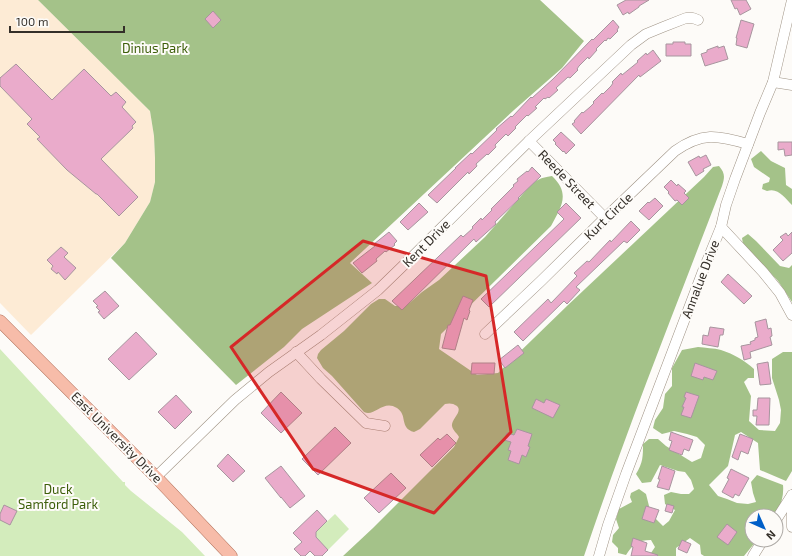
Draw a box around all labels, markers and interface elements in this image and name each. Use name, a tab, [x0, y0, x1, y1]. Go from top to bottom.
scale bar	[10, 8, 124, 34]
text: 100 m	[16, 14, 48, 28]
park label: Dinius Park	[122, 40, 188, 56]
street label: Reede Street	[535, 146, 599, 212]
street label: Kurt Circle	[581, 189, 636, 243]
street label: Kent Drive	[399, 216, 453, 270]
street label: Annalue Drive	[678, 238, 722, 320]
street label: East University Drive	[68, 388, 166, 486]
park label: Duck Samford Park	[18, 481, 98, 512]
north arrow	[744, 508, 784, 548]
text: N	[764, 528, 779, 543]

